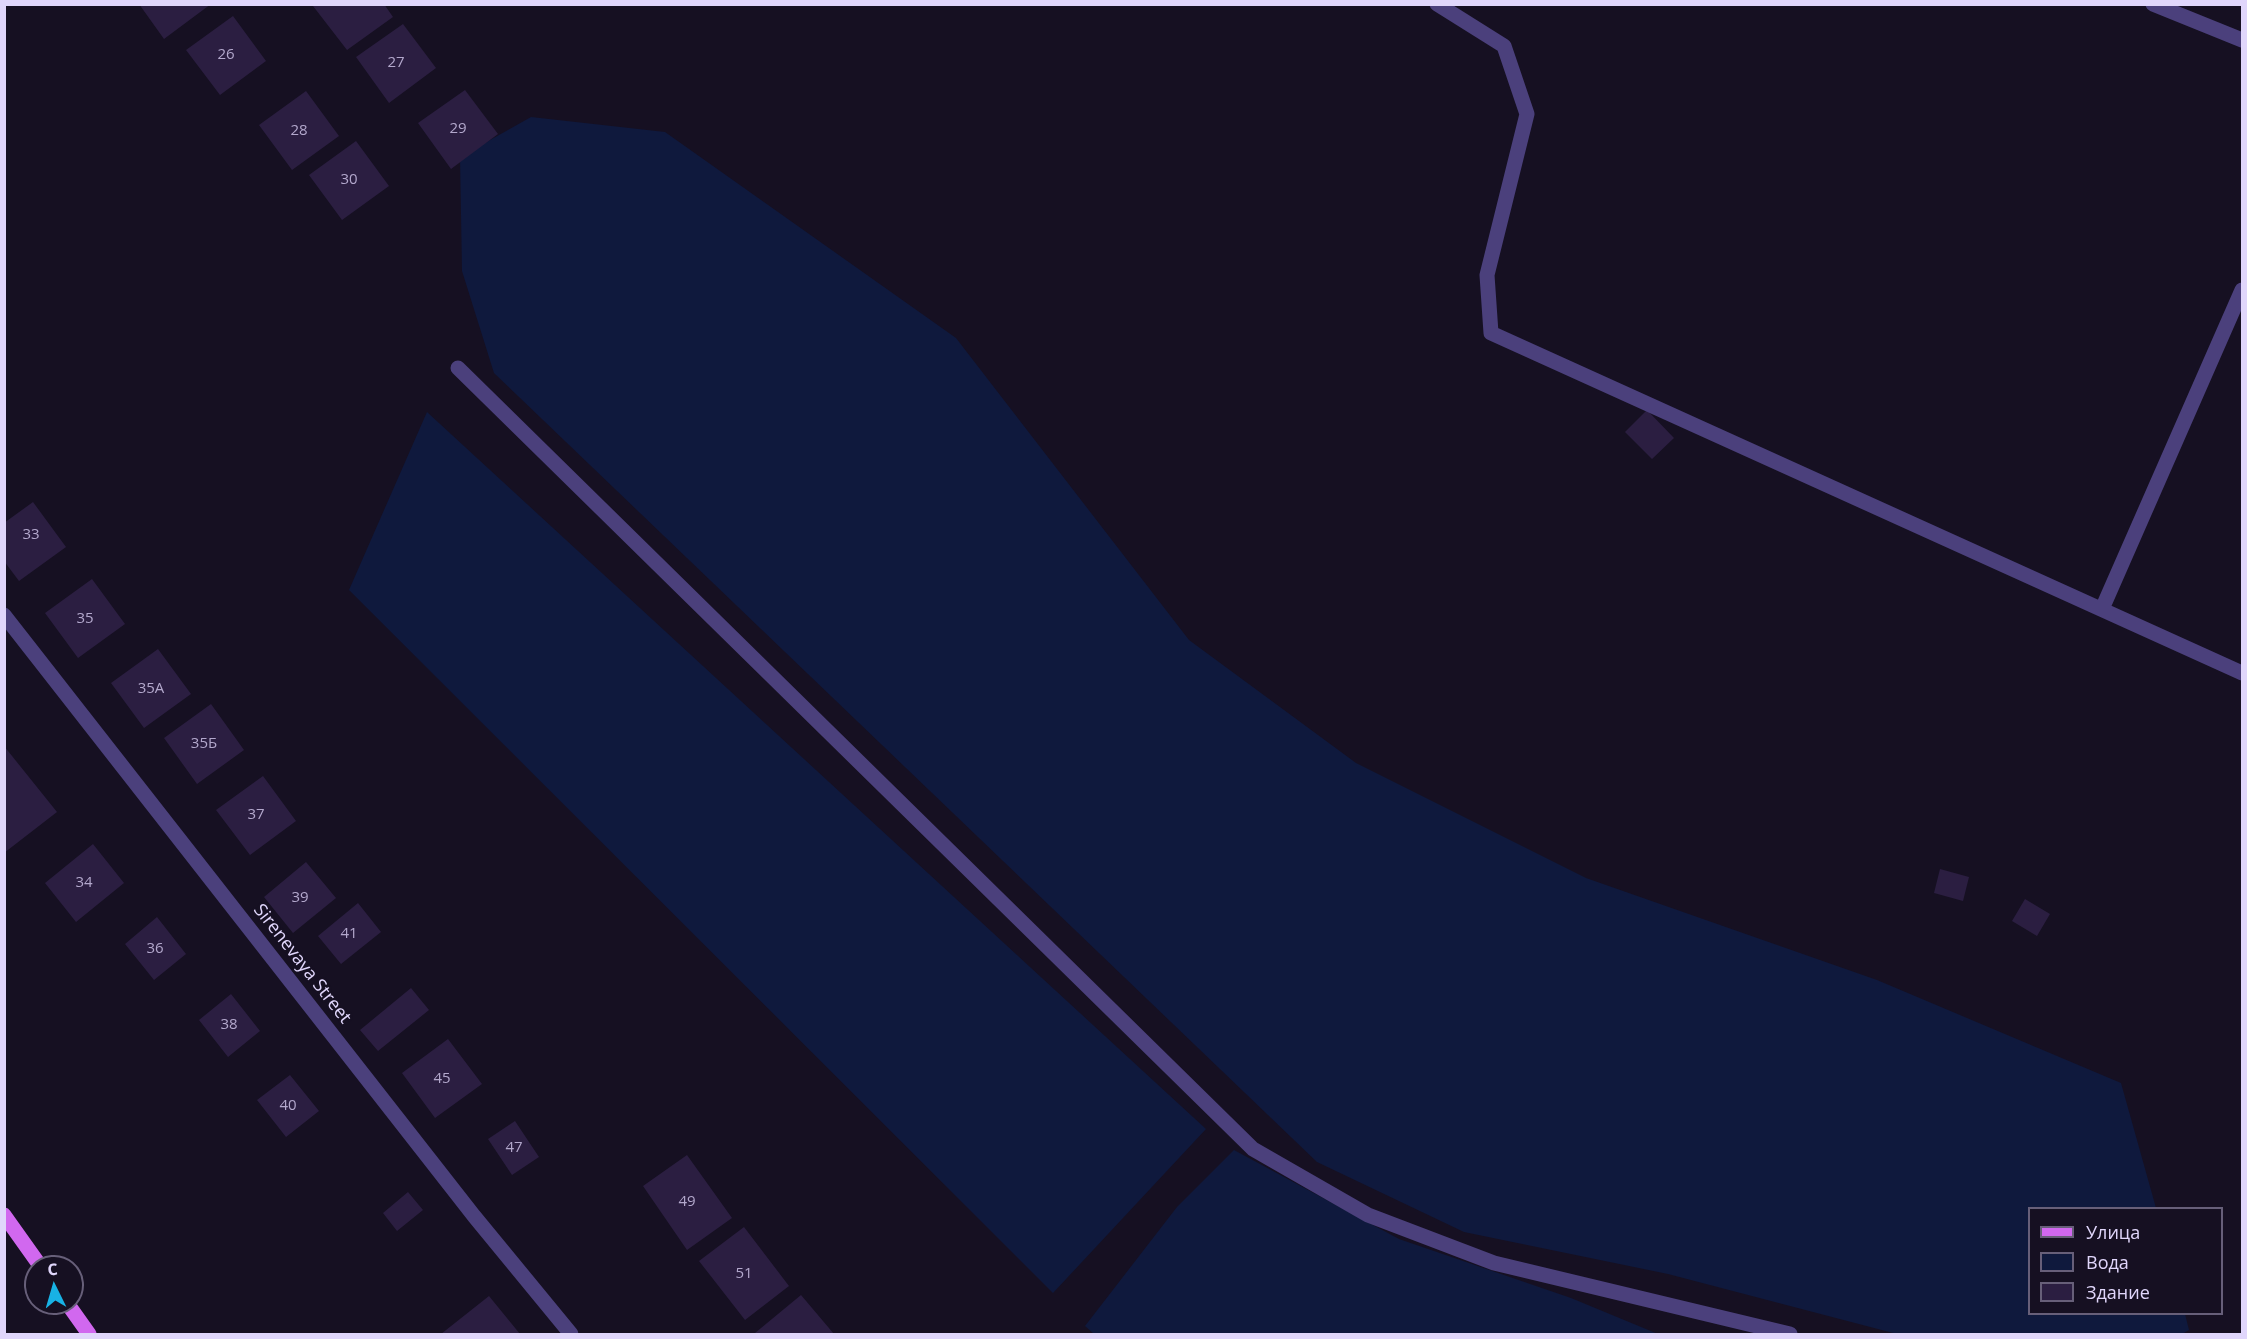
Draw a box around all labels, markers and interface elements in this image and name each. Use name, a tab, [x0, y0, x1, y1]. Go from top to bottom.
house number: 26	[217, 46, 235, 64]
house number: 27	[387, 54, 405, 72]
house number: 29	[449, 120, 467, 138]
house number: 28	[290, 122, 308, 140]
house number: 30	[340, 171, 358, 189]
house number: 33	[22, 526, 40, 544]
house number: 35	[76, 610, 94, 628]
house number: 35А	[138, 680, 164, 698]
house number: 35Б	[191, 735, 217, 753]
house number: 37	[247, 806, 265, 824]
house number: 34	[75, 874, 93, 892]
house number: 39	[291, 889, 309, 907]
street label: Sirenevaya Street	[249, 900, 355, 1028]
house number: 41	[340, 925, 358, 943]
house number: 36	[146, 940, 164, 958]
house number: 38	[220, 1016, 238, 1034]
house number: 45	[433, 1070, 451, 1088]
house number: 40	[279, 1097, 297, 1115]
house number: 47	[505, 1139, 523, 1157]
house number: 49	[678, 1193, 696, 1211]
legend	[2028, 1207, 2223, 1315]
text: Улица	[2086, 1220, 2140, 1244]
text: Вода	[2086, 1250, 2129, 1274]
north arrow	[24, 1255, 84, 1315]
text: С	[47, 1258, 59, 1280]
house number: 51	[735, 1265, 753, 1283]
text: Здание	[2086, 1280, 2150, 1304]

